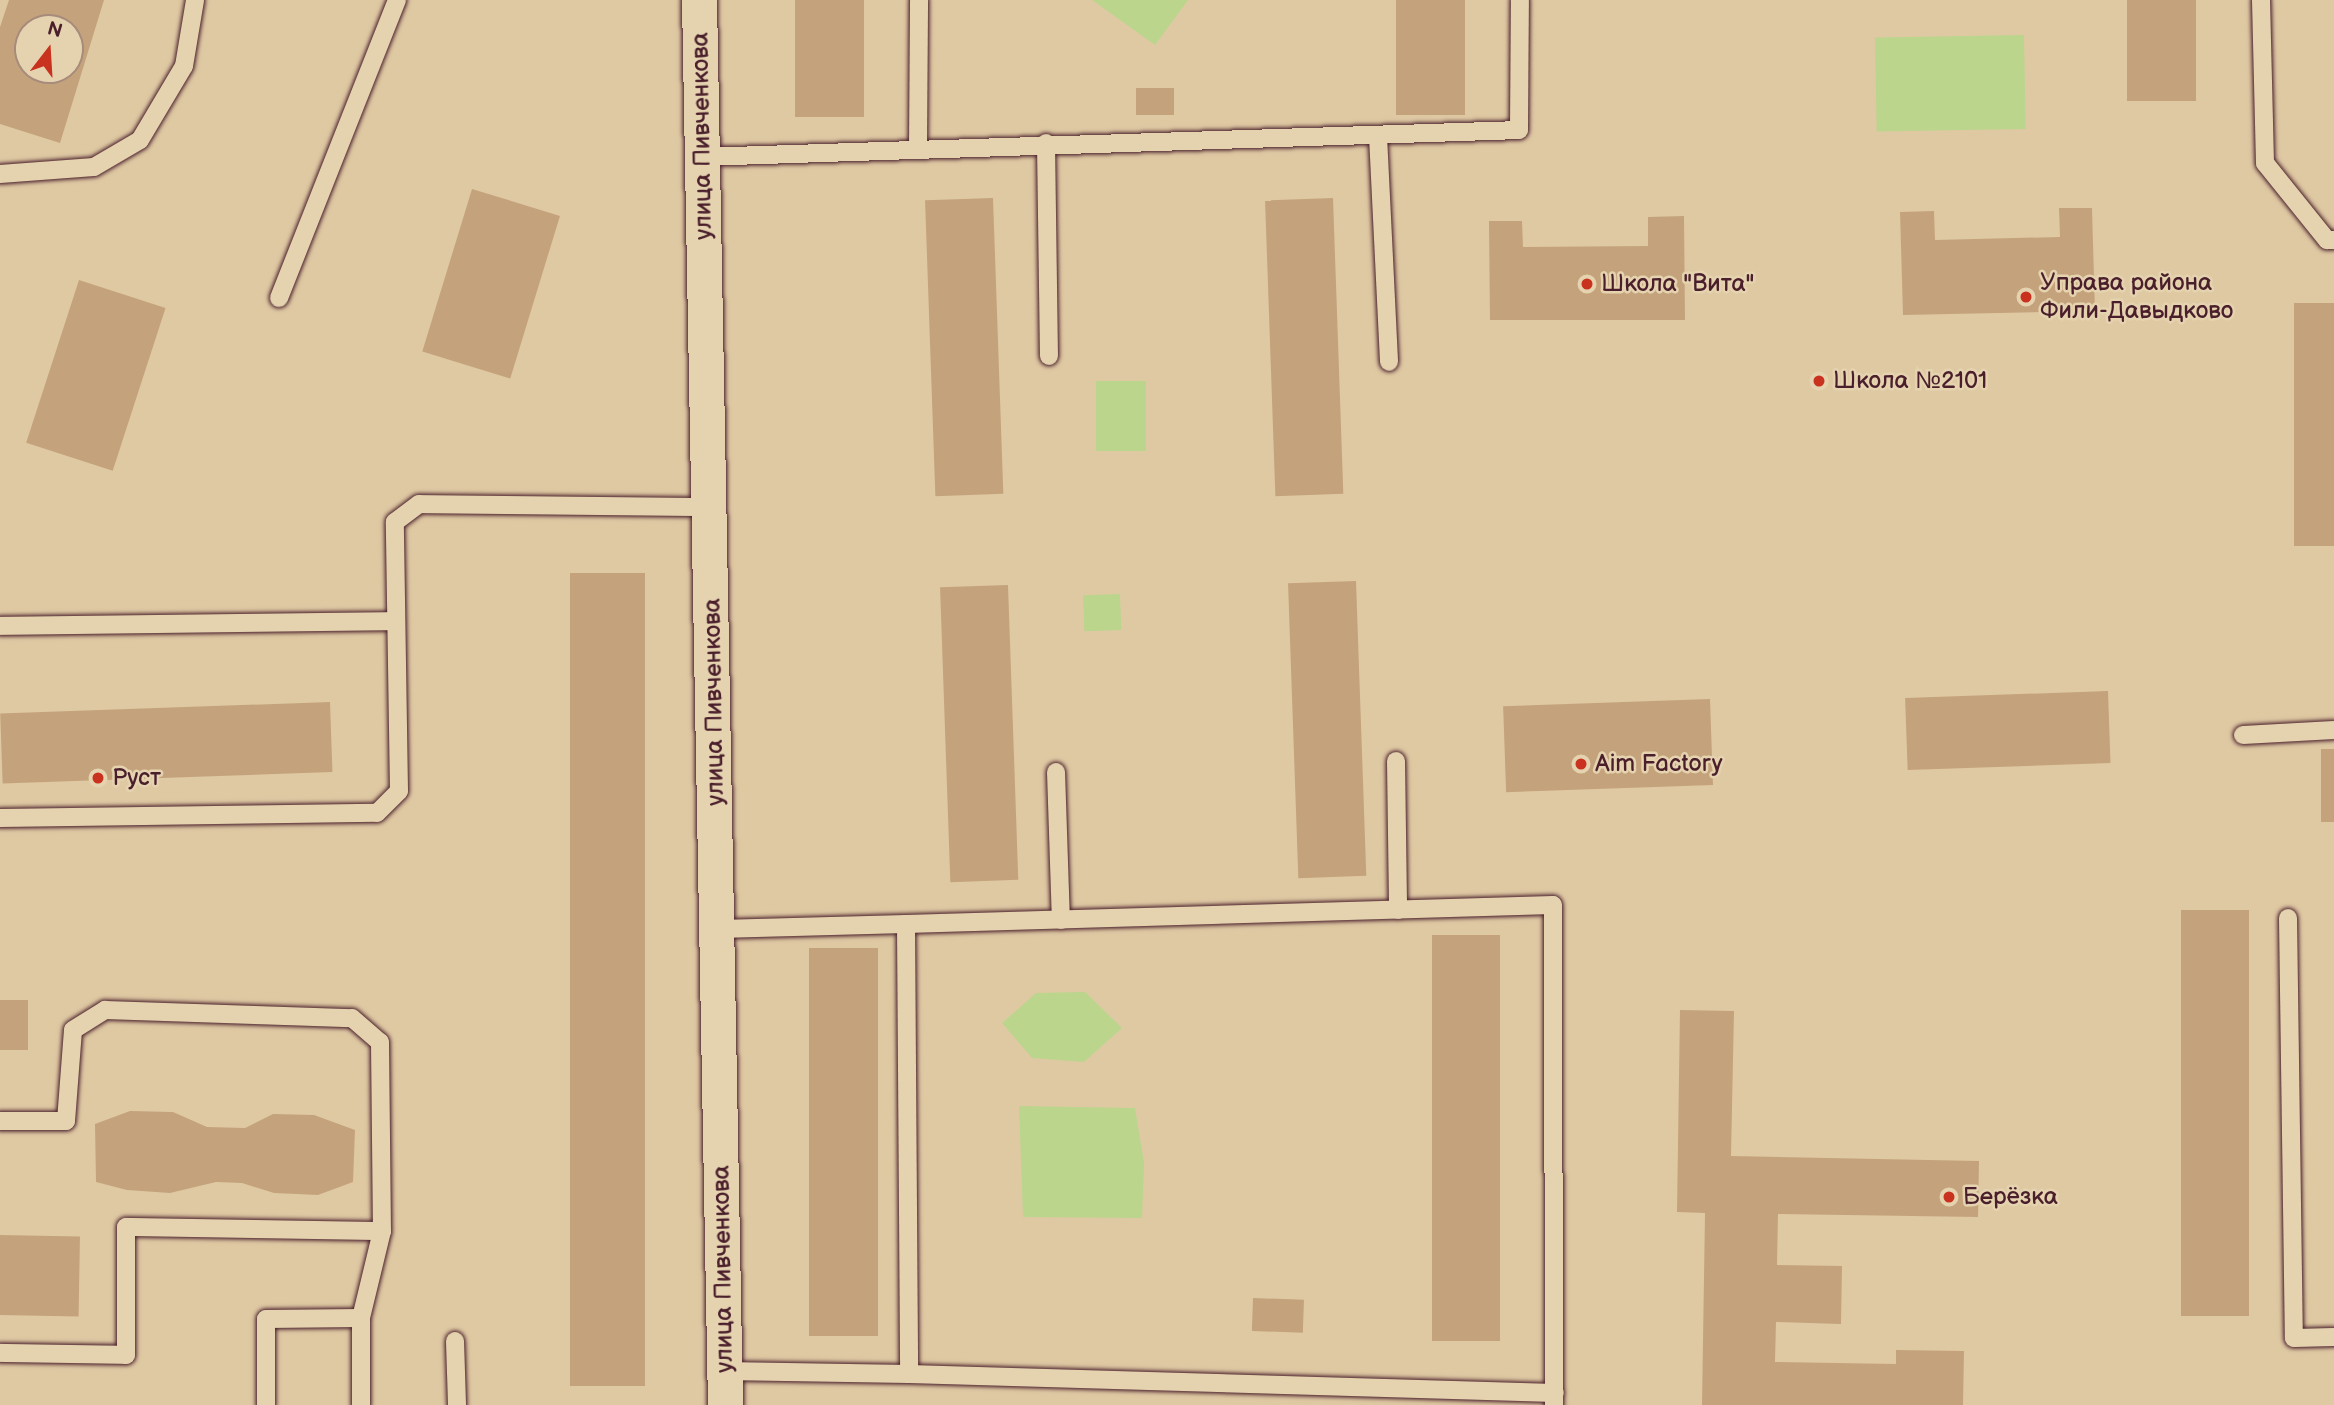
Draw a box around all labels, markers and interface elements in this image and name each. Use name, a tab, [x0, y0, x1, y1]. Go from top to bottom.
north arrow	[14, 14, 84, 84]
text: N	[45, 17, 65, 43]
street label: улица Пивченкова	[686, 32, 718, 240]
place label: Управа района Фили-Давыдково	[2040, 269, 2233, 325]
place label: Школа "Вита"	[1601, 270, 1755, 298]
marker: Школа "Вита"	[1579, 276, 1595, 292]
marker: Управа района Фили-Давыдково	[2018, 289, 2034, 305]
place label: Школа №2101	[1833, 367, 1987, 395]
marker: Школа №2101	[1811, 373, 1827, 389]
street label: улица Пивченкова	[698, 598, 730, 806]
place label: Aim Factory	[1595, 750, 1723, 778]
marker: Aim Factory	[1573, 756, 1589, 772]
place label: Руст	[112, 764, 161, 792]
marker: Руст	[90, 770, 106, 786]
street label: улица Пивченкова	[707, 1165, 739, 1373]
place label: Берёзка	[1963, 1183, 2058, 1211]
marker: Берёзка	[1941, 1189, 1957, 1205]

